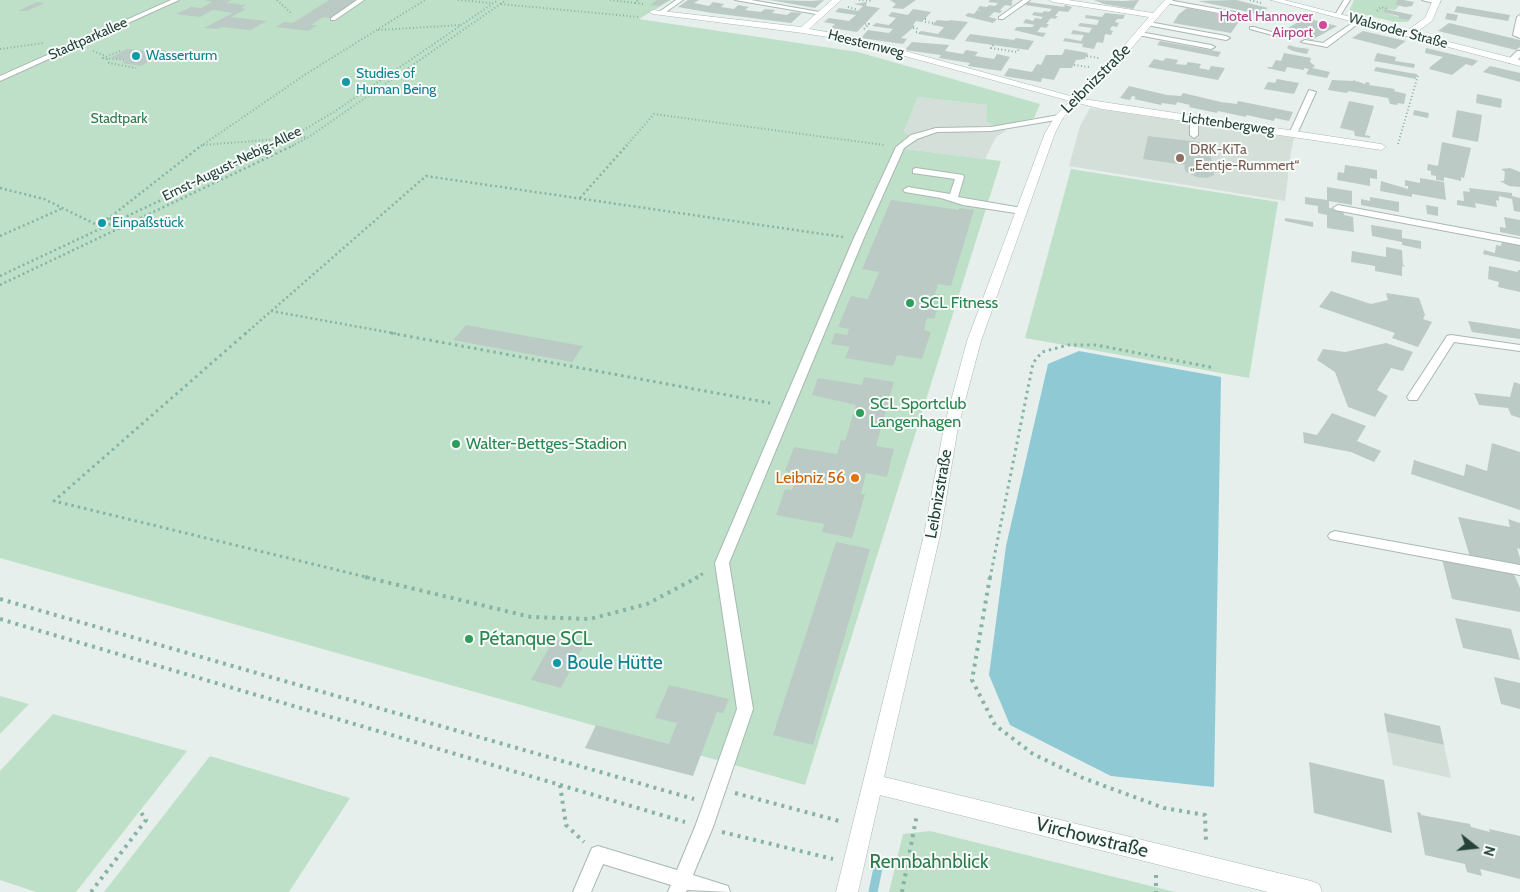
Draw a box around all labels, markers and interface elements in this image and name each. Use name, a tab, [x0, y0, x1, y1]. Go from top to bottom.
place label: Hotel Hannover Airport	[1219, 9, 1313, 41]
street label: Walsroder Straße	[1347, 10, 1449, 52]
street label: Stadtparkallee	[46, 14, 130, 64]
marker: Hotel Hannover Airport	[1317, 19, 1329, 31]
street label: Heesternweg	[826, 26, 906, 62]
street label: Leibnizstraße	[1057, 40, 1135, 118]
place label: Wasserturm	[146, 48, 217, 64]
marker: Wasserturm	[130, 50, 142, 62]
place label: Studies of Human Being	[356, 66, 436, 98]
marker: Studies of Human Being	[340, 76, 352, 88]
street label: Lichtenbergweg	[1180, 109, 1276, 139]
park label: Stadtpark	[90, 111, 148, 127]
street label: Ernst-August-Nebig-Allee	[160, 123, 304, 205]
place label: DRK-KiTa „Eentje-Rummert“	[1190, 142, 1299, 174]
marker: DRK-KiTa „Eentje-Rummert“	[1174, 152, 1186, 164]
place label: Einpaßstück	[112, 215, 184, 231]
marker: Einpaßstück	[96, 217, 108, 229]
place label: SCL Fitness	[920, 293, 998, 313]
marker: SCL Fitness	[904, 297, 916, 309]
place label: SCL Sportclub Langenhagen	[870, 394, 966, 432]
marker: SCL Sportclub Langenhagen	[854, 407, 866, 419]
place label: Walter-Bettges-Stadion	[466, 434, 627, 454]
marker: Walter-Bettges-Stadion	[450, 438, 462, 450]
street label: Leibnizstraße	[922, 448, 956, 540]
place label: Leibniz 56	[775, 468, 845, 488]
marker: Leibniz 56	[849, 472, 861, 484]
place label: Pétanque SCL	[479, 628, 592, 650]
marker: Pétanque SCL	[463, 633, 475, 645]
place label: Boule Hütte	[567, 652, 663, 674]
marker: Boule Hütte	[551, 657, 563, 669]
street label: Virchowstraße	[1033, 813, 1151, 863]
north arrow	[1450, 822, 1500, 872]
text: N	[1479, 844, 1499, 858]
park label: Rennbahnblick	[870, 851, 988, 873]

